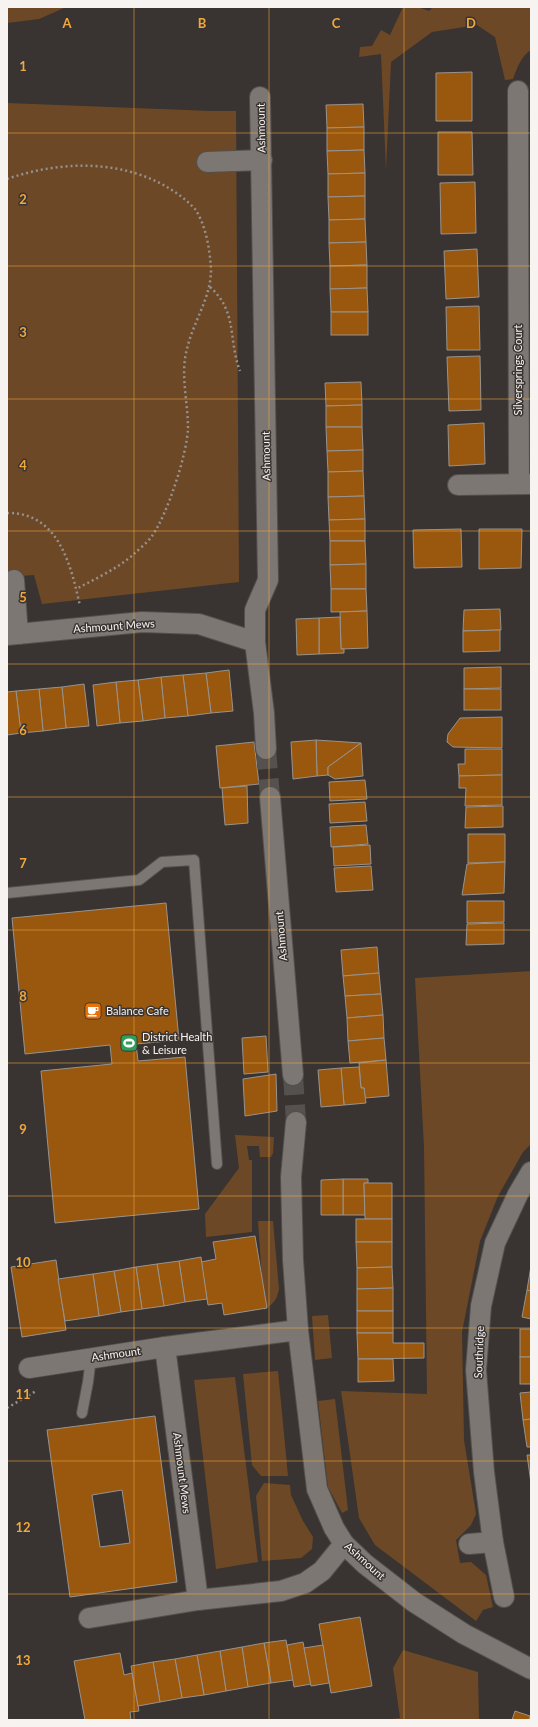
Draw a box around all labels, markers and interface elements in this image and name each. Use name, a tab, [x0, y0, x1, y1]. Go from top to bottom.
text: A	[61, 15, 72, 31]
text: B	[198, 15, 207, 31]
text: C	[332, 15, 341, 31]
text: D	[466, 15, 476, 31]
text: 1	[19, 58, 27, 74]
street label: Ashmount	[254, 103, 267, 153]
text: 2	[19, 191, 27, 207]
text: 3	[19, 324, 27, 340]
street label: Silversprings Court	[511, 324, 524, 416]
street label: Ashmount	[259, 431, 272, 481]
text: 4	[19, 457, 27, 473]
text: 5	[19, 589, 27, 605]
street label: Ashmount Mews	[73, 616, 155, 635]
text: 6	[19, 722, 27, 738]
text: 7	[19, 855, 27, 871]
street label: Ashmount	[272, 911, 289, 961]
text: 8	[19, 988, 27, 1004]
cafe icon: Balance Cafe	[83, 1001, 103, 1021]
place label: Balance Cafe	[106, 1004, 169, 1017]
place label: District Health & Leisure	[142, 1030, 212, 1056]
sports icon: District Health & Leisure	[119, 1033, 139, 1053]
text: 9	[19, 1121, 27, 1137]
text: 10	[15, 1254, 31, 1270]
street label: Southridge	[471, 1325, 486, 1379]
street label: Ashmount	[90, 1344, 142, 1363]
text: 11	[15, 1386, 31, 1402]
street label: Ashmount Mews	[171, 1432, 194, 1515]
text: 12	[15, 1519, 31, 1535]
street label: Ashmount	[342, 1539, 388, 1582]
text: 13	[15, 1652, 31, 1668]

